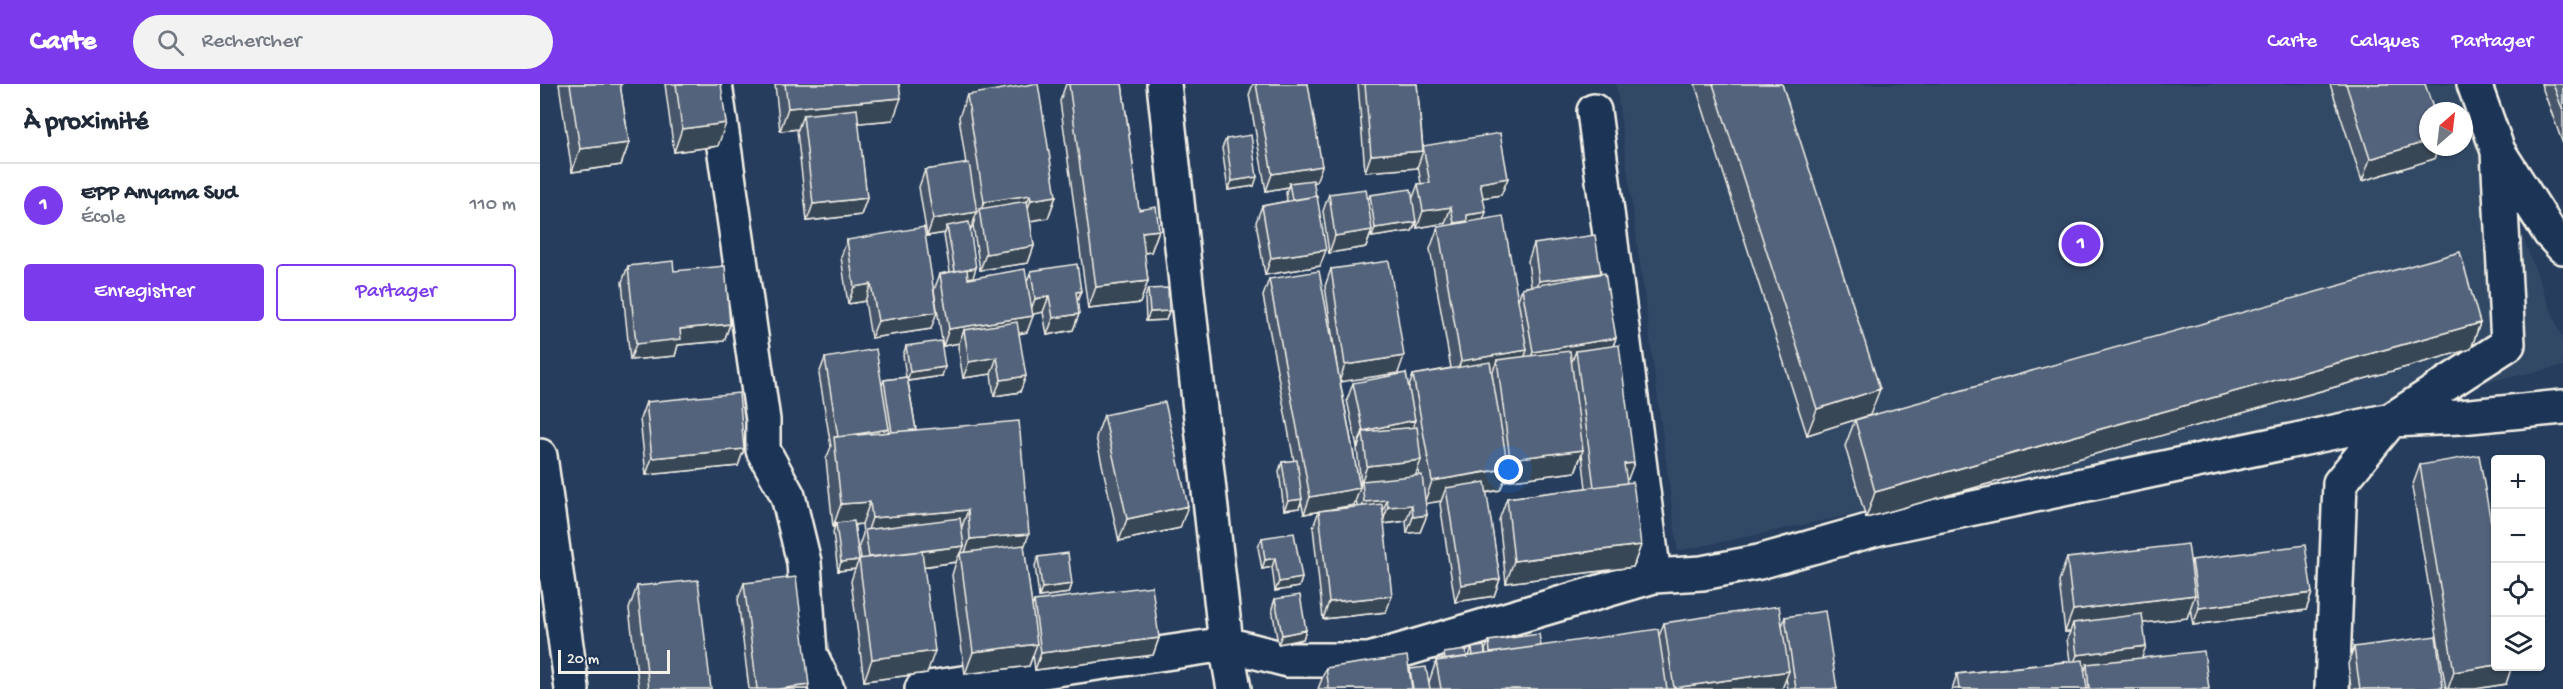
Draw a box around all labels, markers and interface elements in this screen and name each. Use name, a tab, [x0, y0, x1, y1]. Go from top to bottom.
search box	[133, 15, 553, 69]
text: Carte	[30, 26, 97, 59]
icon: search	[154, 26, 187, 59]
text: Rechercher	[202, 29, 301, 55]
text: Carte	[2267, 30, 2317, 55]
text: Calques	[2350, 30, 2419, 55]
text: Partager	[2452, 30, 2533, 55]
north arrow	[2419, 102, 2473, 156]
text: À proximité	[24, 108, 148, 139]
text: EPP Anyama Sud	[81, 181, 237, 207]
text: 1	[39, 194, 48, 217]
text: 110 m	[470, 194, 516, 217]
text: École	[81, 207, 125, 230]
pin: 1	[2062, 222, 2100, 266]
button: Enregistrer	[24, 264, 264, 321]
button: Partager	[276, 264, 516, 321]
your location	[1494, 455, 1523, 484]
map controls	[2491, 455, 2545, 671]
button: +	[2491, 455, 2545, 509]
button: −	[2491, 509, 2545, 563]
button: locate	[2491, 563, 2545, 617]
button: layers	[2491, 617, 2545, 671]
scale bar	[558, 647, 670, 674]
text: 20 m	[567, 651, 599, 670]

